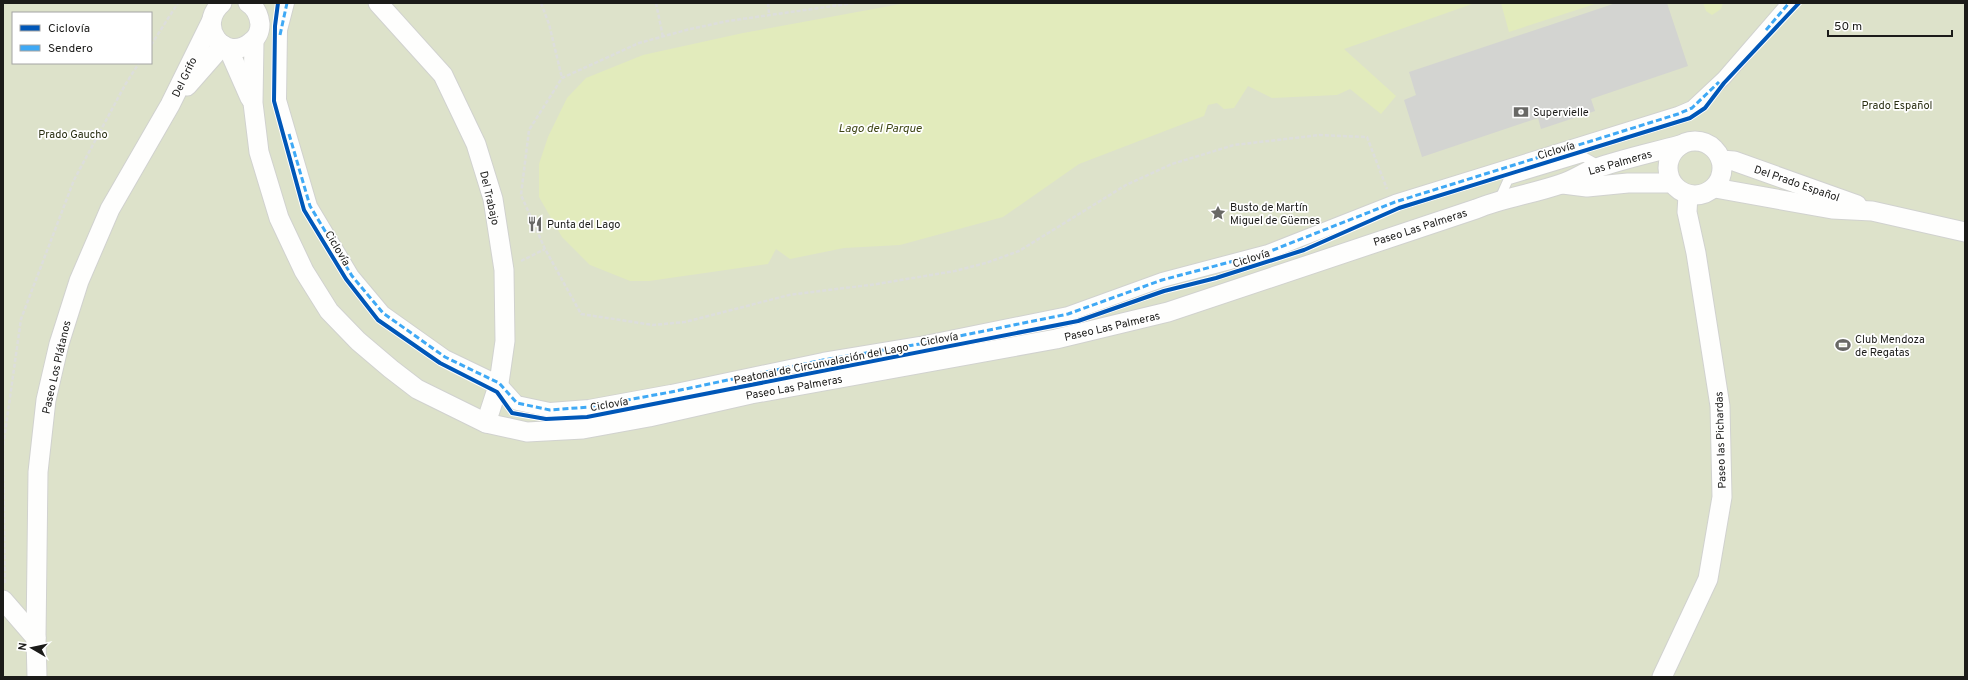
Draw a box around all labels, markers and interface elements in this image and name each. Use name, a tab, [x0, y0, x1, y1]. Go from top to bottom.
legend	[12, 12, 152, 64]
scale bar	[1828, 12, 1952, 38]
text: 50 m	[1834, 19, 1862, 35]
text: Ciclovía	[48, 21, 90, 37]
text: Sendero	[48, 41, 93, 57]
street label: Del Grifo	[169, 55, 201, 100]
park label: Prado Español	[1862, 99, 1932, 113]
bank icon: Supervielle	[1512, 103, 1530, 121]
place label: Supervielle	[1533, 106, 1589, 120]
water label: Lago del Parque	[838, 121, 923, 137]
park label: Prado Gaucho	[38, 128, 108, 142]
street label: Ciclovía	[1536, 139, 1577, 163]
street label: Las Palmeras	[1587, 147, 1654, 179]
street label: Del Prado Español	[1752, 163, 1841, 205]
street label: Del Trabajo	[476, 170, 502, 227]
place label: Busto de Martín Miguel de Güemes	[1230, 201, 1320, 228]
place icon: Busto de Martín Miguel de Güemes	[1209, 204, 1227, 222]
street label: Paseo Las Palmeras	[1372, 206, 1469, 250]
restaurant icon: Punta del Lago	[526, 215, 544, 233]
place label: Punta del Lago	[547, 218, 620, 232]
street label: Ciclovía	[321, 228, 353, 269]
street label: Ciclovía	[1231, 246, 1272, 272]
street label: Paseo Las Palmeras	[1063, 309, 1162, 345]
street label: Paseo Los Plátanos	[39, 319, 75, 415]
street label: Ciclovía	[919, 330, 960, 350]
place label: Club Mendoza de Regatas	[1855, 333, 1925, 360]
sports icon: Club Mendoza de Regatas	[1834, 336, 1852, 354]
street label: Peatonal de Circunvalación del Lago	[733, 340, 910, 388]
street label: Paseo Las Palmeras	[745, 373, 844, 403]
street label: Paseo las Pichardas	[1712, 391, 1730, 489]
street label: Ciclovía	[589, 395, 630, 415]
north arrow	[12, 628, 52, 668]
text: N	[16, 642, 31, 652]

